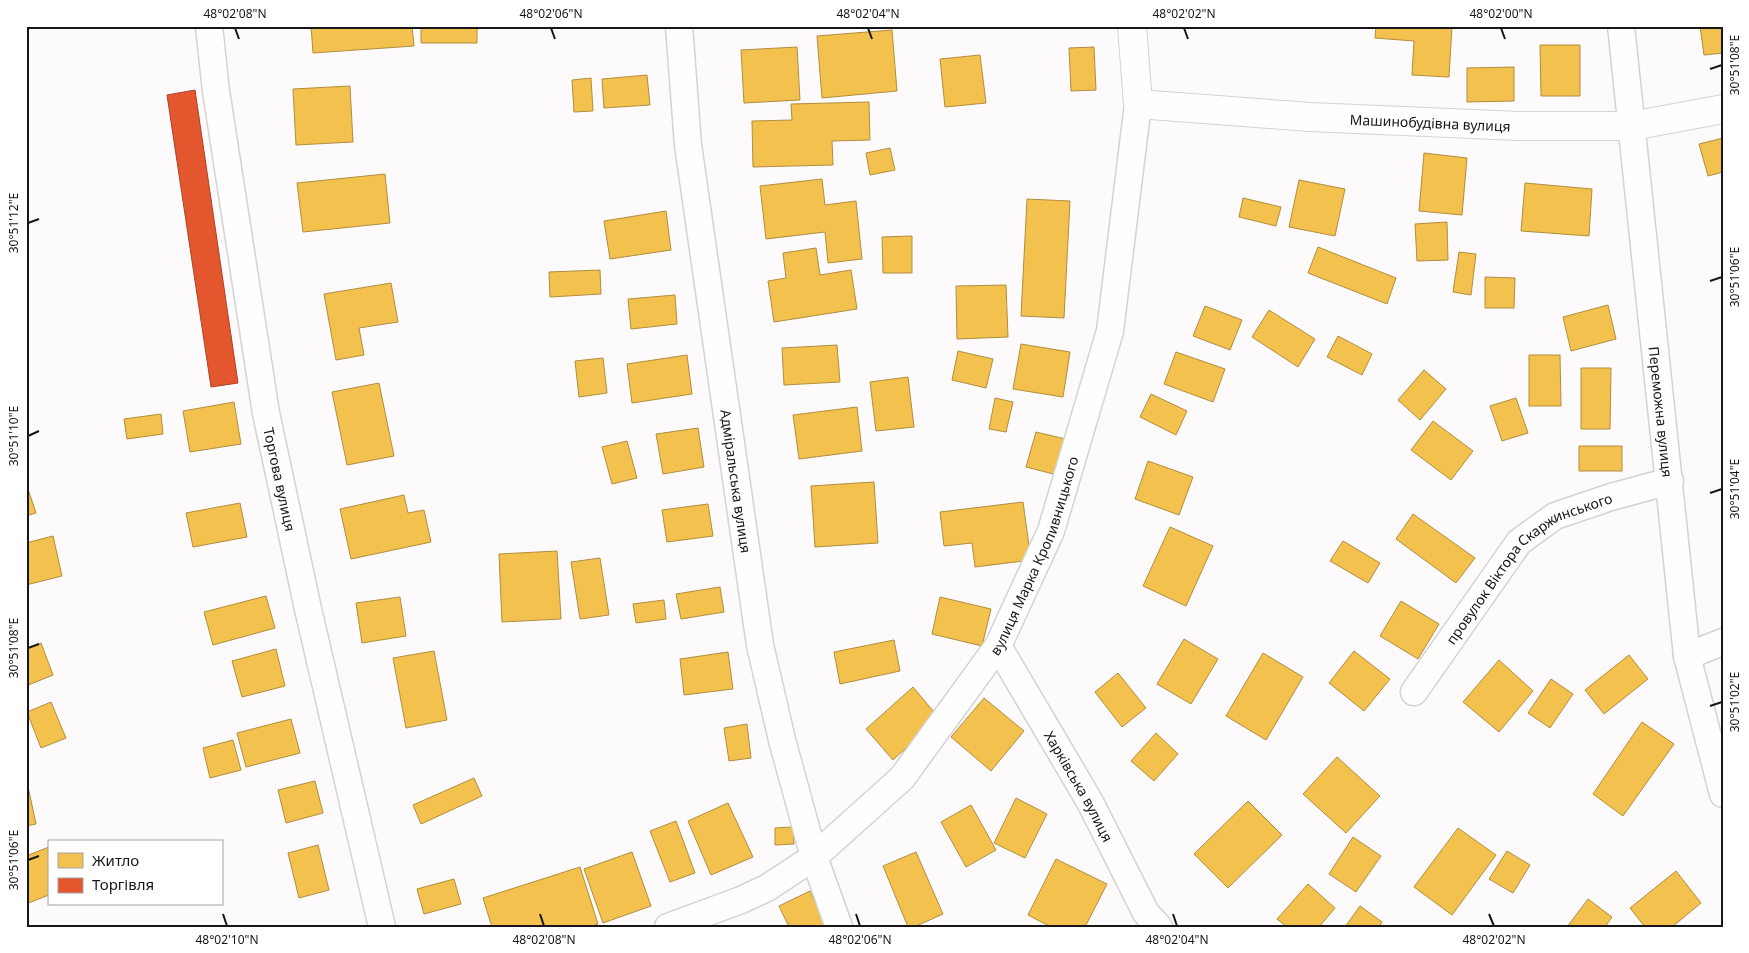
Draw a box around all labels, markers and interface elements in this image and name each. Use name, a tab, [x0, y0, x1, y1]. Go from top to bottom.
text: 48°02'08"N	[203, 5, 267, 22]
text: 48°02'06"N	[519, 5, 583, 22]
text: 48°02'04"N	[836, 5, 900, 22]
text: 48°02'02"N	[1152, 5, 1216, 22]
text: 48°02'00"N	[1469, 5, 1533, 22]
text: 30°51'08"E	[1726, 35, 1743, 95]
street label: Машинобудівна вулиця	[1349, 109, 1511, 135]
text: 30°51'12"E	[5, 193, 22, 253]
text: 30°51'06"E	[1726, 247, 1743, 307]
street label: Переможна вулиця	[1645, 346, 1678, 478]
text: 30°51'10"E	[5, 406, 22, 466]
street label: Адміральська вулиця	[717, 408, 756, 554]
street label: Торгова вулиця	[260, 426, 301, 533]
street label: вулиця Марка Кропивницького	[985, 454, 1082, 659]
text: 30°51'04"E	[1726, 459, 1743, 519]
street label: провулок Віктора Скаржинського	[1441, 488, 1615, 648]
text: 30°51'08"E	[5, 618, 22, 678]
text: 30°51'02"E	[1726, 672, 1743, 732]
street label: Харківська вулиця	[1041, 727, 1118, 845]
text: 30°51'06"E	[5, 830, 22, 890]
legend	[48, 840, 222, 906]
text: Житло	[92, 850, 139, 870]
text: Торгівля	[92, 874, 154, 894]
text: 48°02'10"N	[195, 931, 259, 948]
text: 48°02'08"N	[512, 931, 576, 948]
text: 48°02'06"N	[828, 931, 892, 948]
text: 48°02'04"N	[1145, 931, 1209, 948]
text: 48°02'02"N	[1462, 931, 1526, 948]

